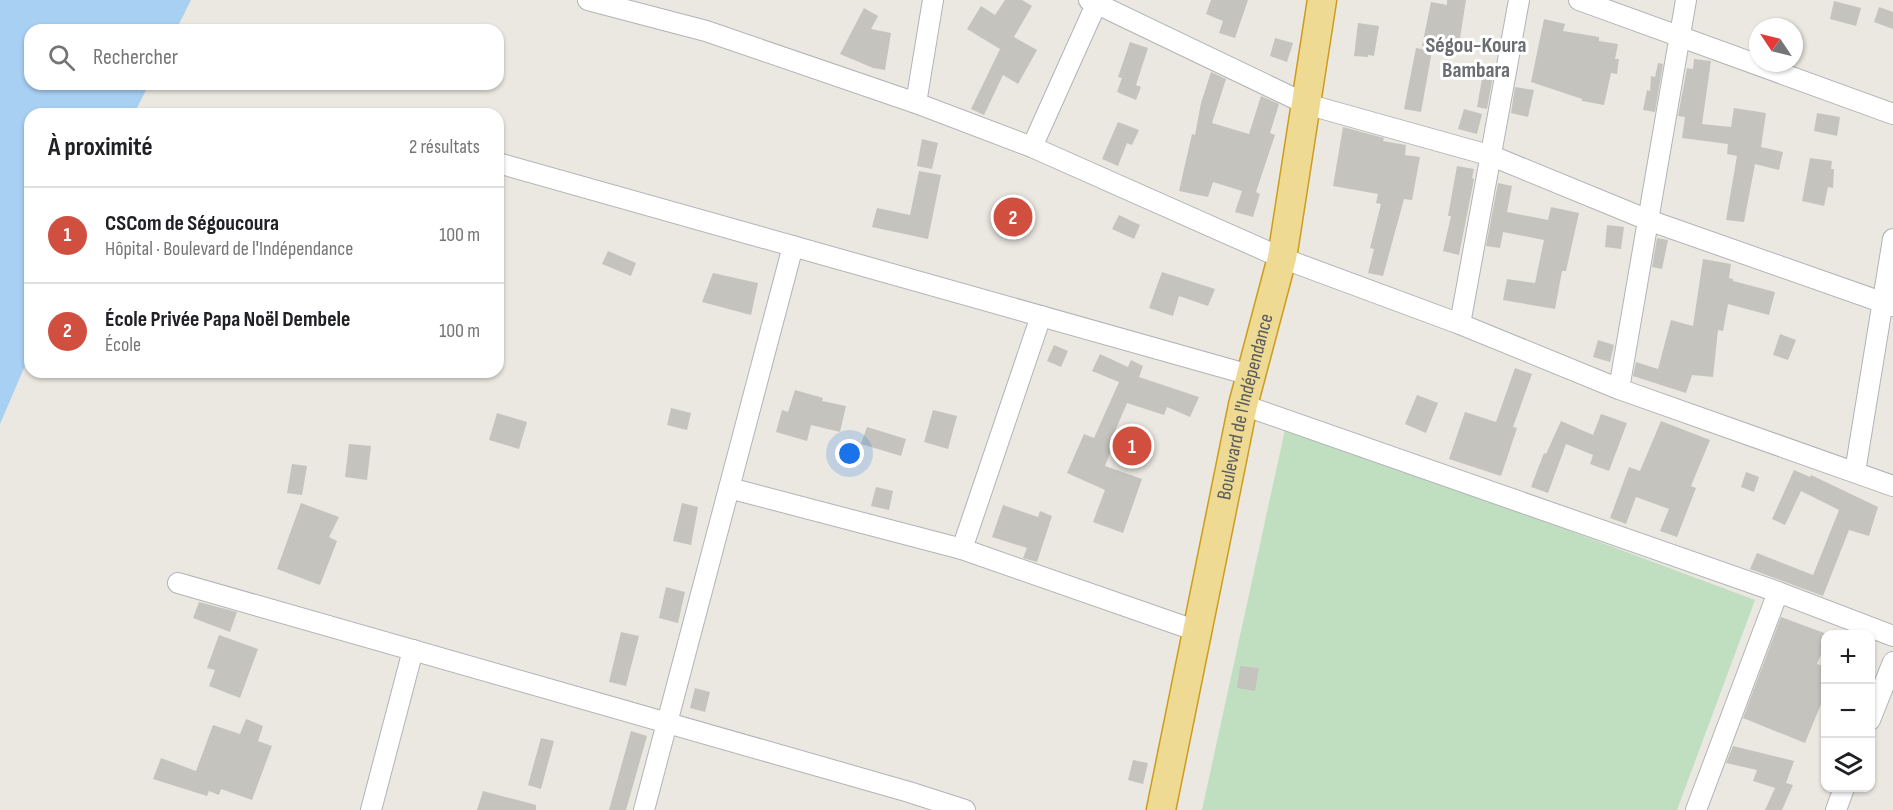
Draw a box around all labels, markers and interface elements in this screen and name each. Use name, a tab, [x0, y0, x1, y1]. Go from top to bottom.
north arrow	[1749, 18, 1803, 72]
search box	[24, 24, 504, 90]
district label: Ségou-Koura Bambara	[1425, 32, 1527, 84]
icon: search	[45, 41, 78, 74]
text: Rechercher	[93, 44, 178, 71]
text: À proximité	[48, 132, 153, 163]
text: 2 résultats	[409, 135, 480, 159]
pin: 2	[994, 194, 1032, 240]
text: CSCom de Ségoucoura	[105, 210, 279, 237]
text: 1	[64, 223, 71, 247]
text: 100 m	[439, 223, 480, 247]
text: Hôpital · Boulevard de l'Indépendance	[105, 237, 353, 261]
text: École Privée Papa Noël Dembele	[105, 306, 350, 333]
street label: Boulevard de l'Indépendance	[1212, 311, 1279, 502]
text: 2	[63, 319, 72, 343]
text: 100 m	[439, 319, 480, 343]
text: École	[105, 333, 141, 357]
pin: 1	[1112, 424, 1152, 468]
your location	[835, 439, 864, 468]
map controls	[1821, 630, 1875, 792]
button: +	[1821, 630, 1875, 684]
button: −	[1821, 684, 1875, 738]
button: layers	[1821, 738, 1875, 792]

